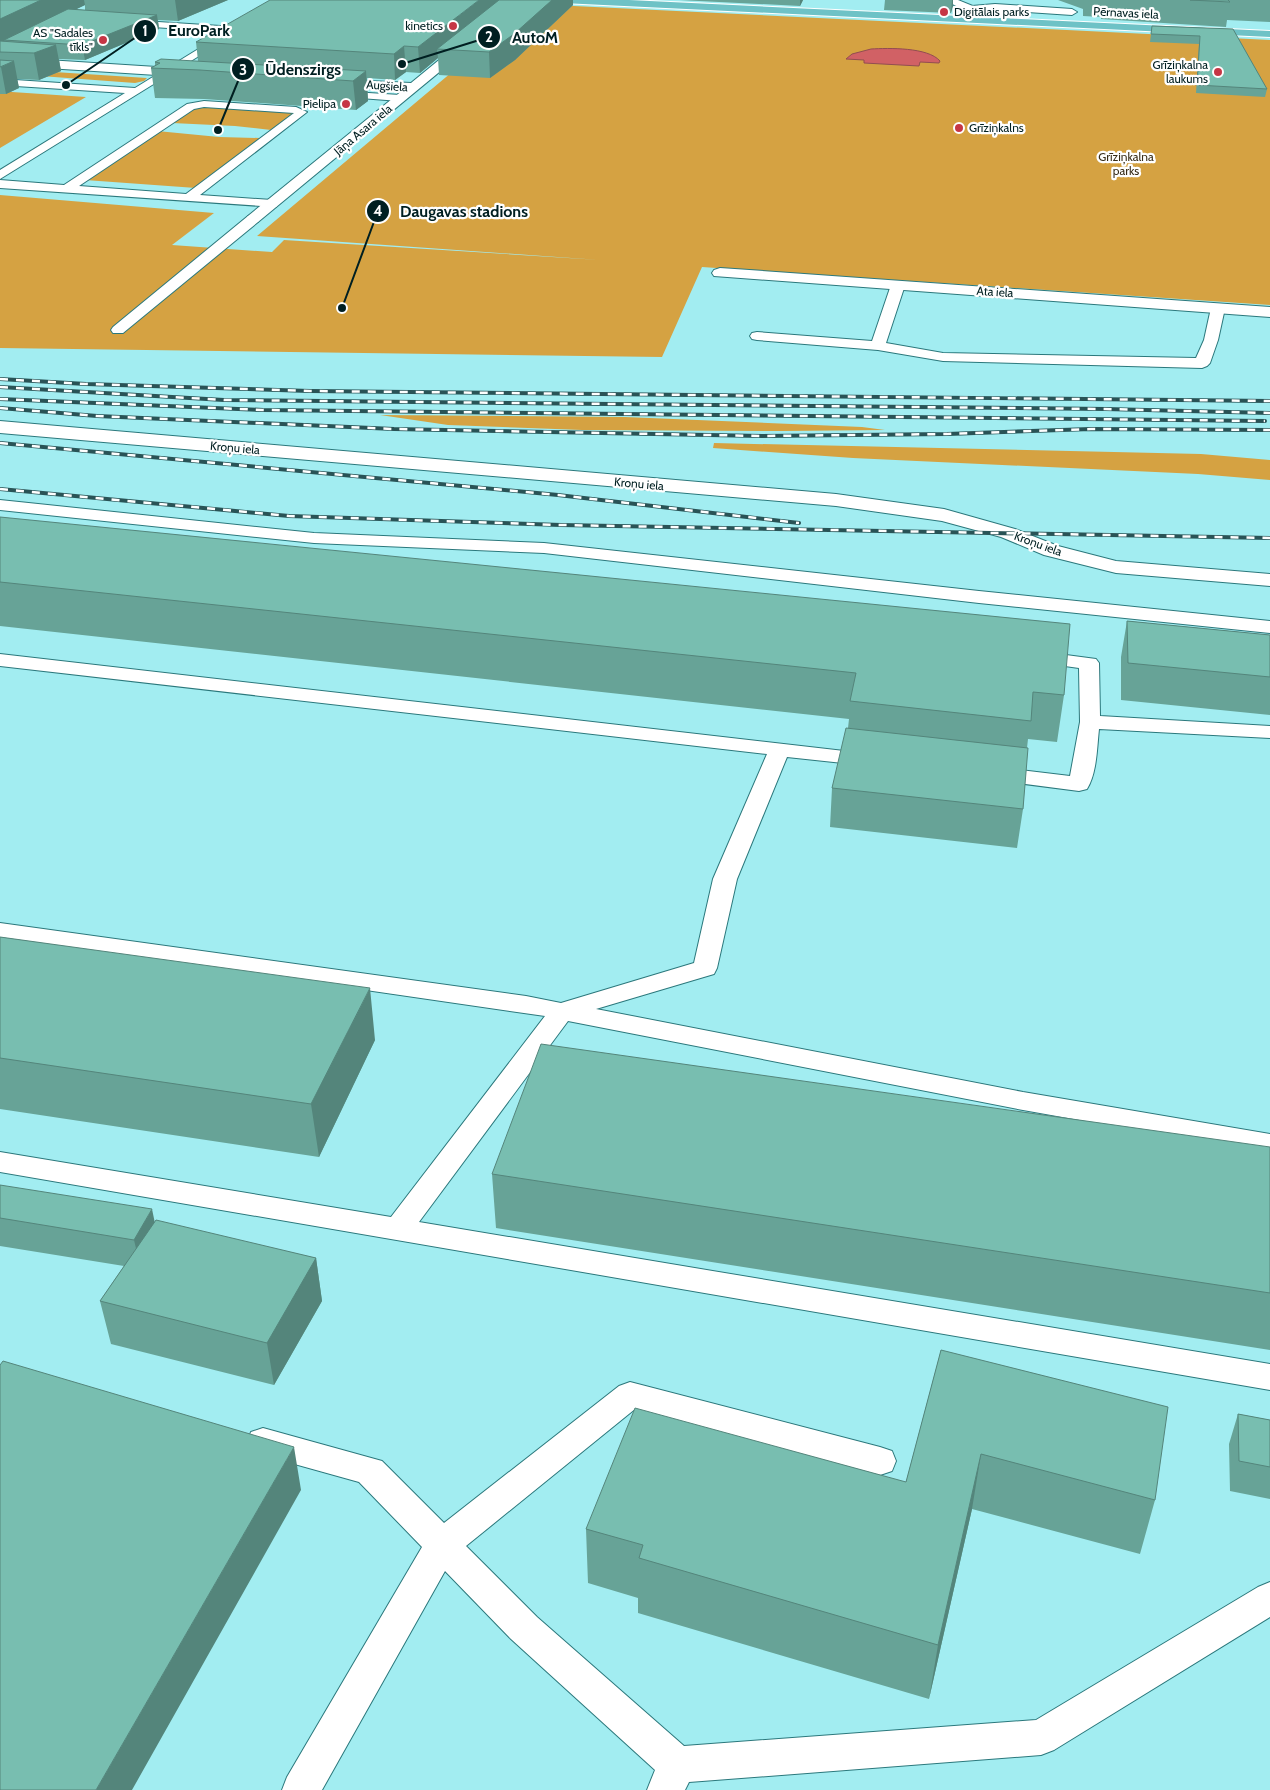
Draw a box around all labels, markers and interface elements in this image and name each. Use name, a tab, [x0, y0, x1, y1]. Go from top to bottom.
street label: Pērnavas iela	[1093, 3, 1159, 22]
place label: Digitālais parks	[954, 4, 1029, 19]
marker: Digitālais parks	[938, 6, 950, 18]
callout: EuroPark	[133, 15, 240, 46]
place label: kinetics	[405, 18, 443, 33]
marker: kinetics	[447, 20, 459, 32]
text: EuroPark	[168, 21, 230, 40]
text: 1	[142, 22, 148, 40]
callout: AutoM	[477, 22, 568, 53]
place label: AS "Sadales tīkls"	[33, 25, 93, 54]
text: 2	[485, 28, 493, 46]
text: AutoM	[512, 28, 558, 47]
marker: AS "Sadales tīkls"	[97, 34, 109, 46]
callout: Ūdenszirgs	[230, 54, 351, 85]
place label: Grīziņkalna laukums	[1152, 57, 1208, 86]
text: Ūdenszirgs	[265, 60, 341, 79]
text: 3	[239, 61, 247, 79]
marker: Grīziņkalna laukums	[1212, 66, 1224, 78]
street label: Augšiela	[366, 77, 409, 94]
place label: Pielipa	[303, 96, 336, 111]
marker: Pielipa	[340, 98, 352, 110]
street label: Jāņa Asara iela	[330, 101, 396, 160]
place label: Grīziņkalns	[969, 120, 1024, 136]
marker: Grīziņkalns	[953, 122, 965, 134]
park label: Grīziņkalna parks	[1098, 149, 1154, 178]
callout: Daugavas stadions	[365, 196, 538, 227]
text: 4	[373, 202, 383, 220]
text: Daugavas stadions	[400, 202, 528, 221]
street label: Ata iela	[976, 283, 1014, 300]
street label: Kroņu iela	[209, 438, 261, 458]
street label: Kroņu iela	[613, 474, 665, 494]
street label: Kroņu iela	[1012, 528, 1064, 560]

